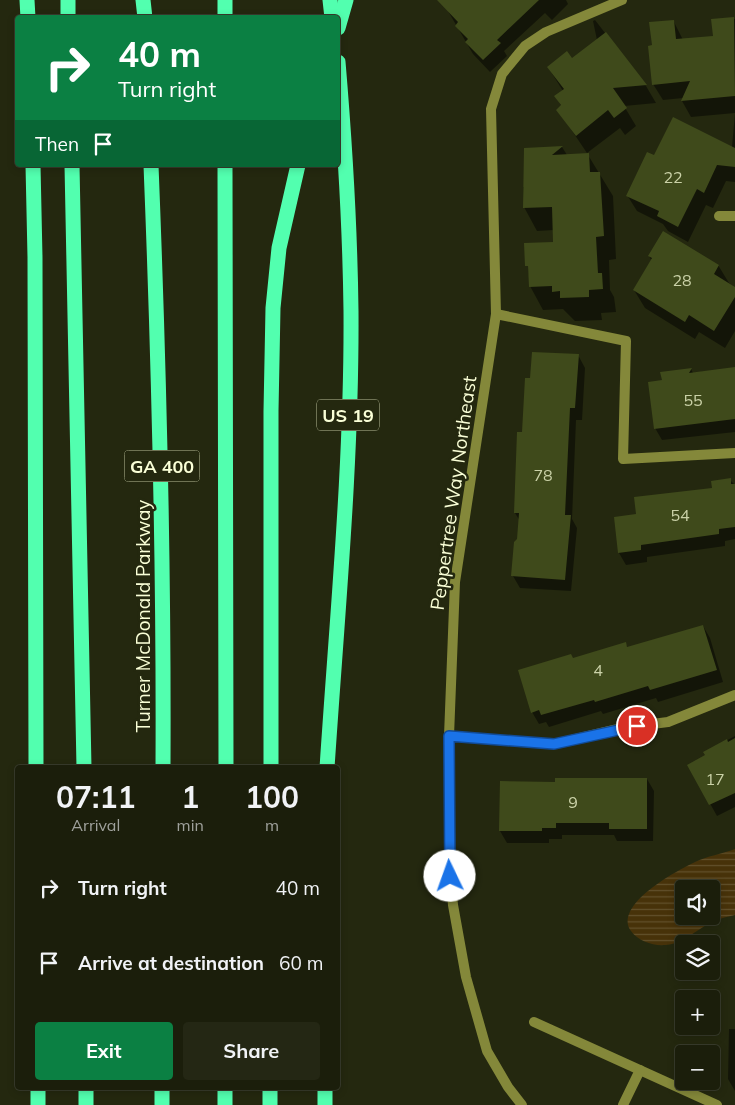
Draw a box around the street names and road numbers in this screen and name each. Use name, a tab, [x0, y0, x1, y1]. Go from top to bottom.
street label: Peppertree Way Northeast	[425, 374, 481, 612]
road number: US 19	[317, 400, 379, 430]
road number: GA 400	[124, 451, 200, 482]
street label: Turner McDonald Parkway	[131, 500, 155, 732]

